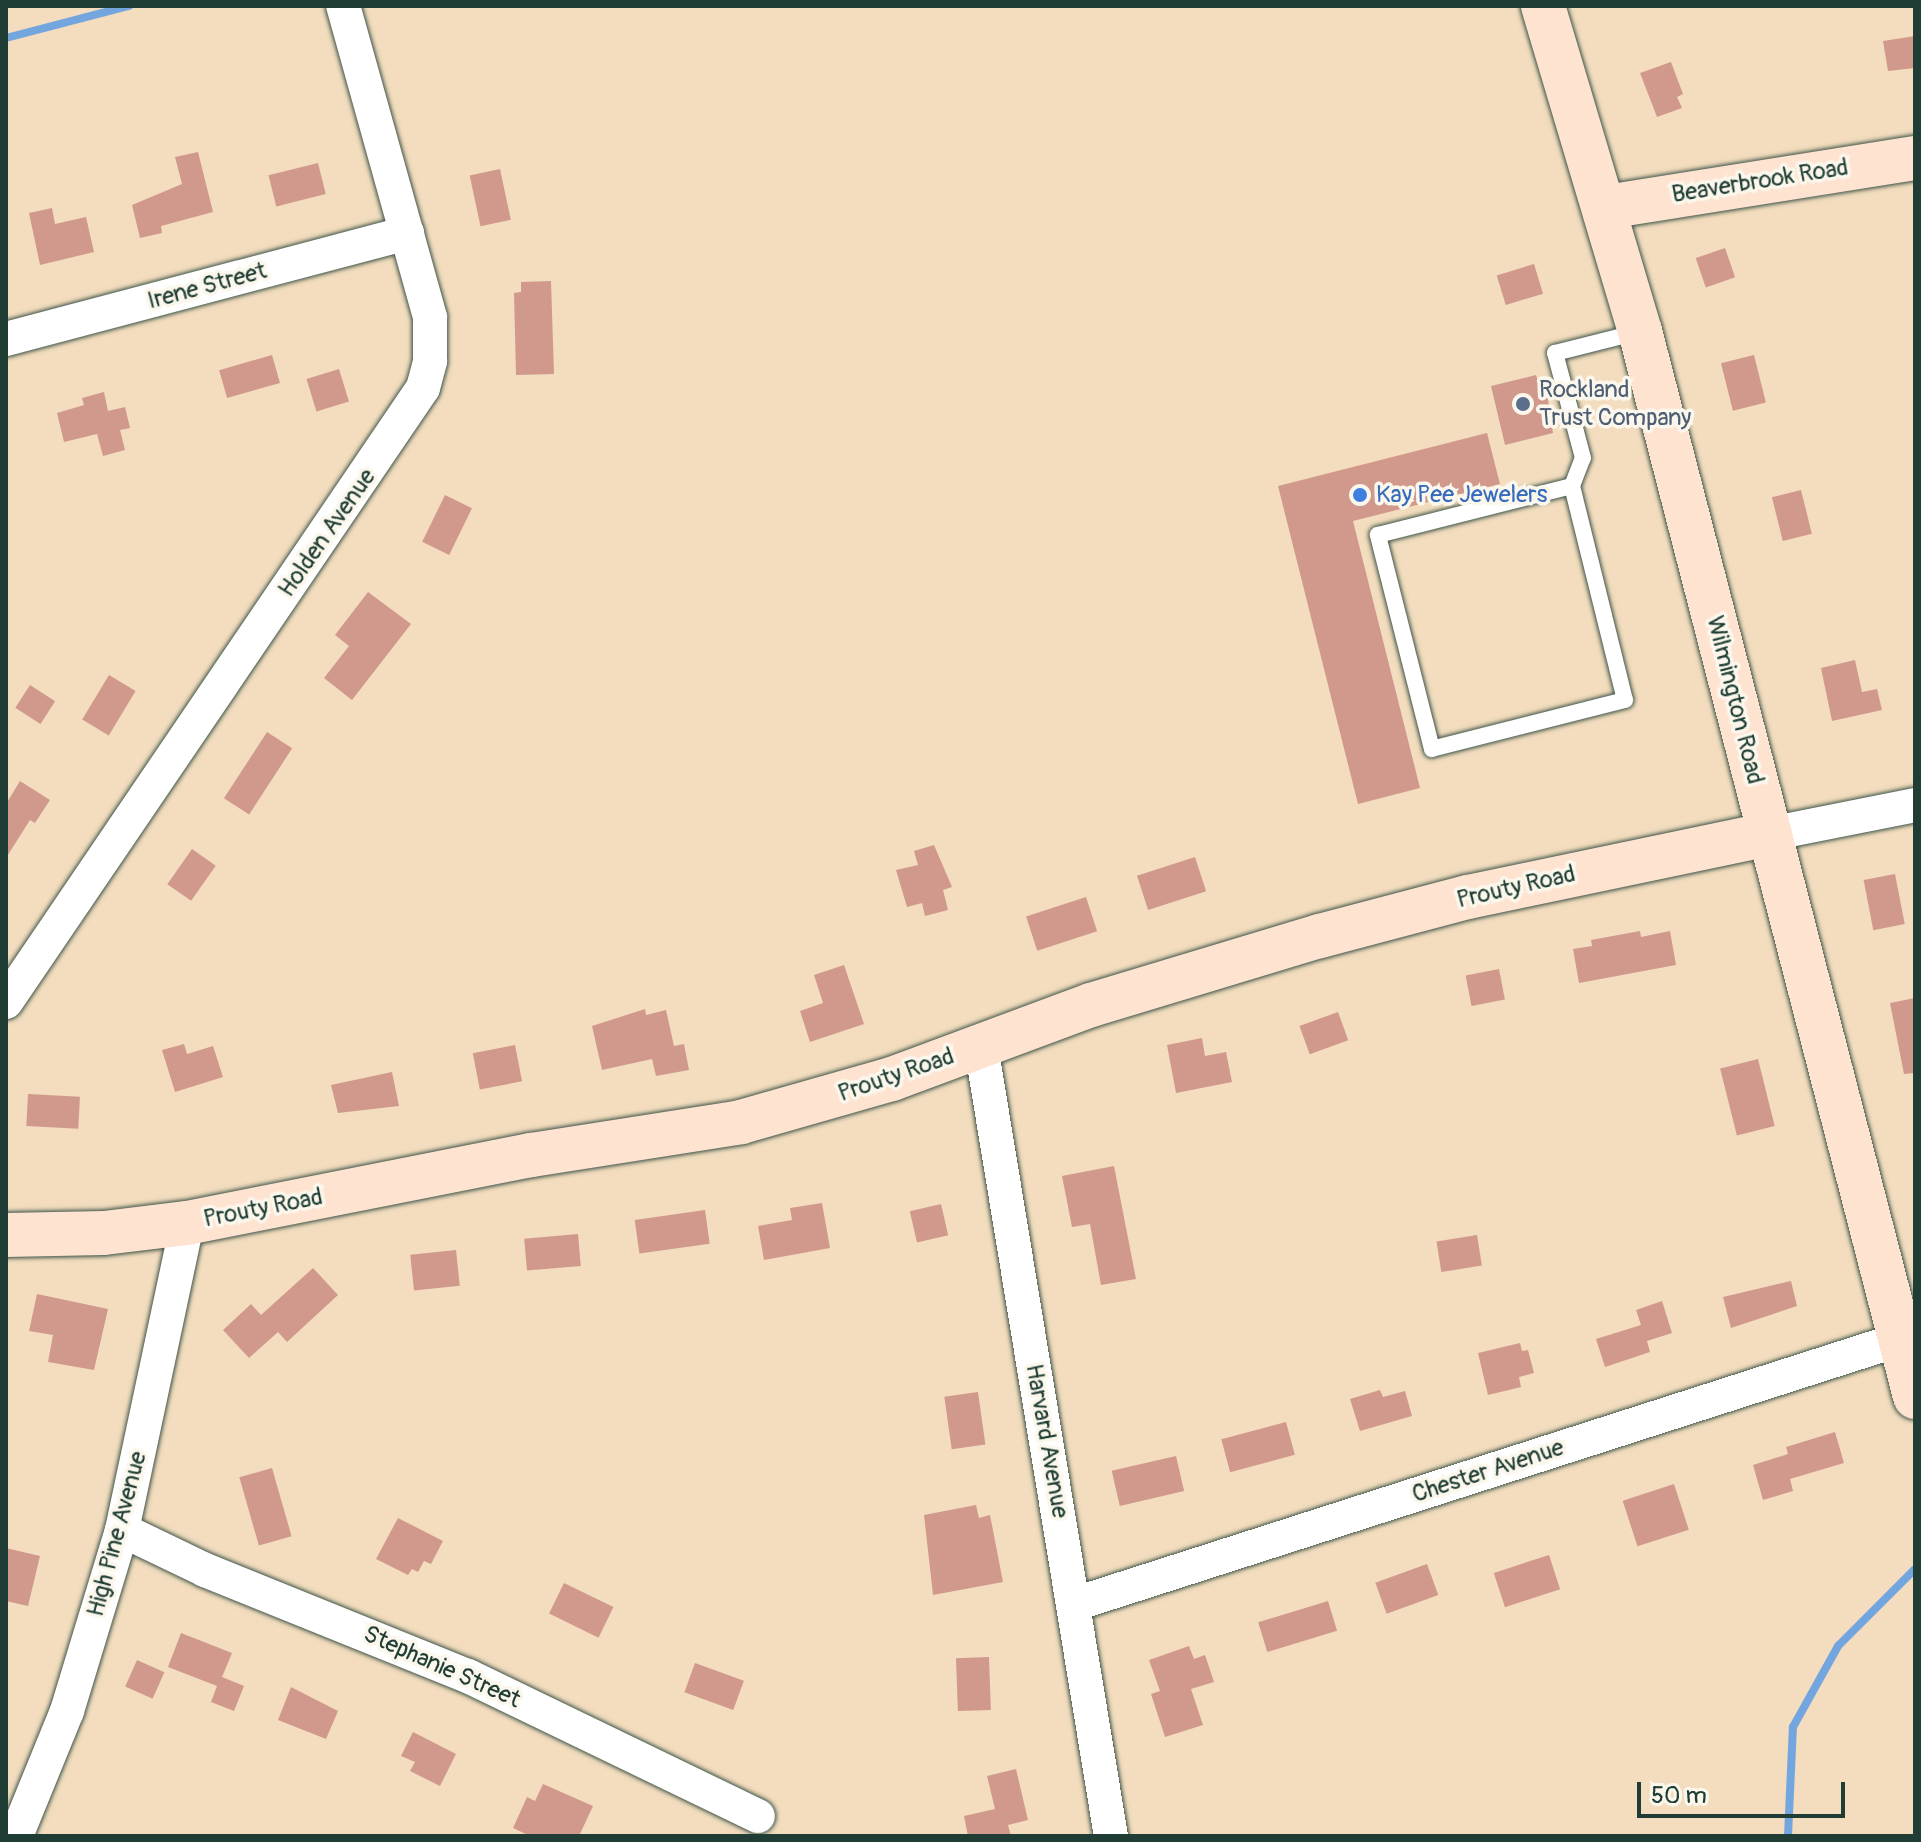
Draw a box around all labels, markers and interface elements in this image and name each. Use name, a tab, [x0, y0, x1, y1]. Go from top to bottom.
street label: Beaverbrook Road	[1670, 153, 1850, 209]
street label: Irene Street	[144, 256, 270, 316]
place label: Rockland Trust Company	[1539, 376, 1691, 432]
marker: Rockland Trust Company	[1514, 395, 1532, 413]
street label: Holden Avenue	[272, 463, 382, 603]
place label: Kay Pee Jewelers	[1376, 481, 1547, 509]
marker: Kay Pee Jewelers	[1351, 486, 1369, 504]
street label: Wilmington Road	[1700, 613, 1770, 787]
street label: Prouty Road	[1454, 859, 1578, 915]
street label: Prouty Road	[834, 1042, 958, 1108]
street label: Prouty Road	[201, 1182, 325, 1234]
street label: Harvard Avenue	[1019, 1362, 1075, 1520]
street label: Chester Avenue	[1409, 1433, 1567, 1509]
street label: High Pine Avenue	[81, 1448, 153, 1620]
street label: Stephanie Street	[359, 1620, 525, 1714]
scale bar	[1641, 1766, 1849, 1816]
text: 50 m	[1651, 1781, 1707, 1810]

